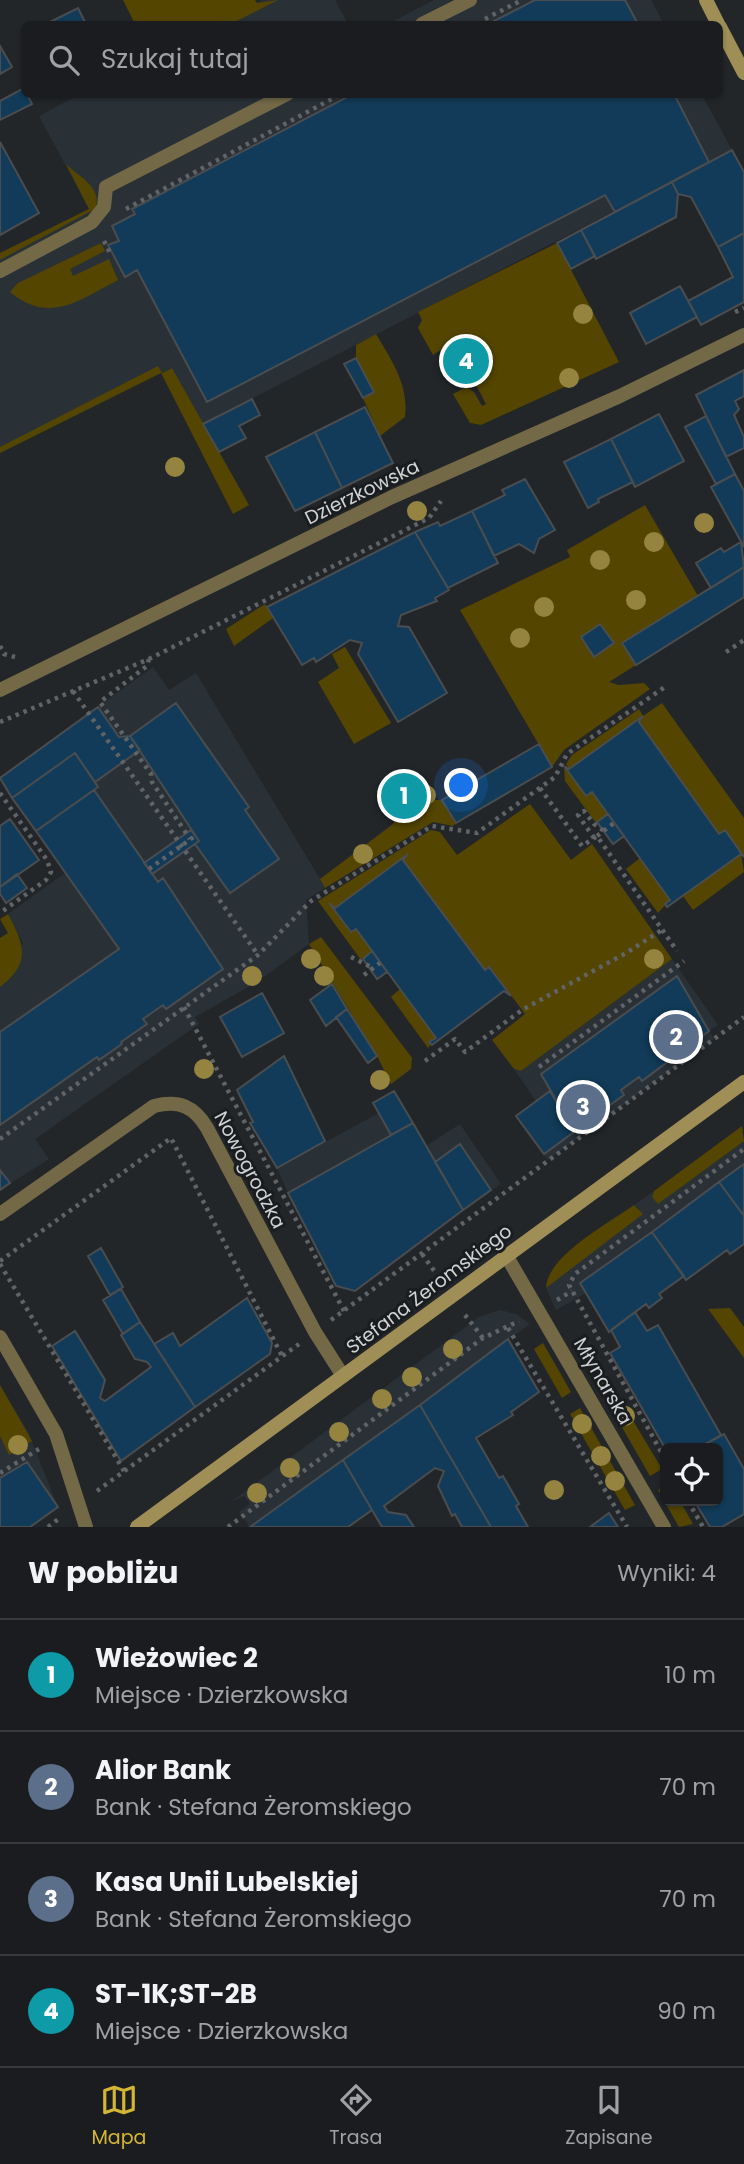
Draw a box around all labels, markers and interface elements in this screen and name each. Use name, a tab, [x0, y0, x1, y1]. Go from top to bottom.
search box	[21, 21, 723, 98]
icon: search	[45, 41, 83, 79]
text: Szukaj tutaj	[101, 41, 249, 77]
pin: 4	[443, 335, 489, 387]
street label: Dzierzkowska	[300, 453, 424, 531]
your location	[444, 768, 478, 802]
pin: 1	[381, 770, 427, 822]
pin: 2	[653, 1011, 699, 1063]
pin: 3	[560, 1081, 606, 1133]
street label: Nowogrodzka	[208, 1107, 292, 1233]
street label: Stefana Żeromskiego	[341, 1218, 517, 1360]
street label: Młynarska	[567, 1332, 639, 1430]
map controls	[660, 1443, 723, 1506]
button: locate	[660, 1443, 723, 1506]
text: W pobliżu	[28, 1551, 179, 1594]
text: Wyniki: 4	[617, 1557, 716, 1589]
text: Wieżowiec 2	[95, 1640, 258, 1676]
text: 1	[47, 1659, 55, 1691]
text: 10 m	[664, 1659, 716, 1691]
text: Miejsce · Dzierzkowska	[95, 1679, 348, 1711]
text: Alior Bank	[95, 1752, 231, 1788]
text: 2	[44, 1771, 58, 1803]
text: 70 m	[659, 1771, 716, 1803]
text: Bank · Stefana Żeromskiego	[95, 1791, 412, 1823]
text: Kasa Unii Lubelskiej	[95, 1864, 358, 1900]
text: 3	[44, 1883, 58, 1915]
text: 70 m	[659, 1883, 716, 1915]
text: Bank · Stefana Żeromskiego	[95, 1903, 412, 1935]
text: ST-1K;ST-2B	[95, 1976, 257, 2012]
text: 4	[43, 1995, 59, 2027]
text: 90 m	[657, 1995, 716, 2027]
text: Miejsce · Dzierzkowska	[95, 2015, 348, 2047]
tab: Mapa	[91, 2081, 146, 2152]
tab: Trasa	[329, 2081, 382, 2152]
tab: Zapisane	[565, 2081, 653, 2152]

